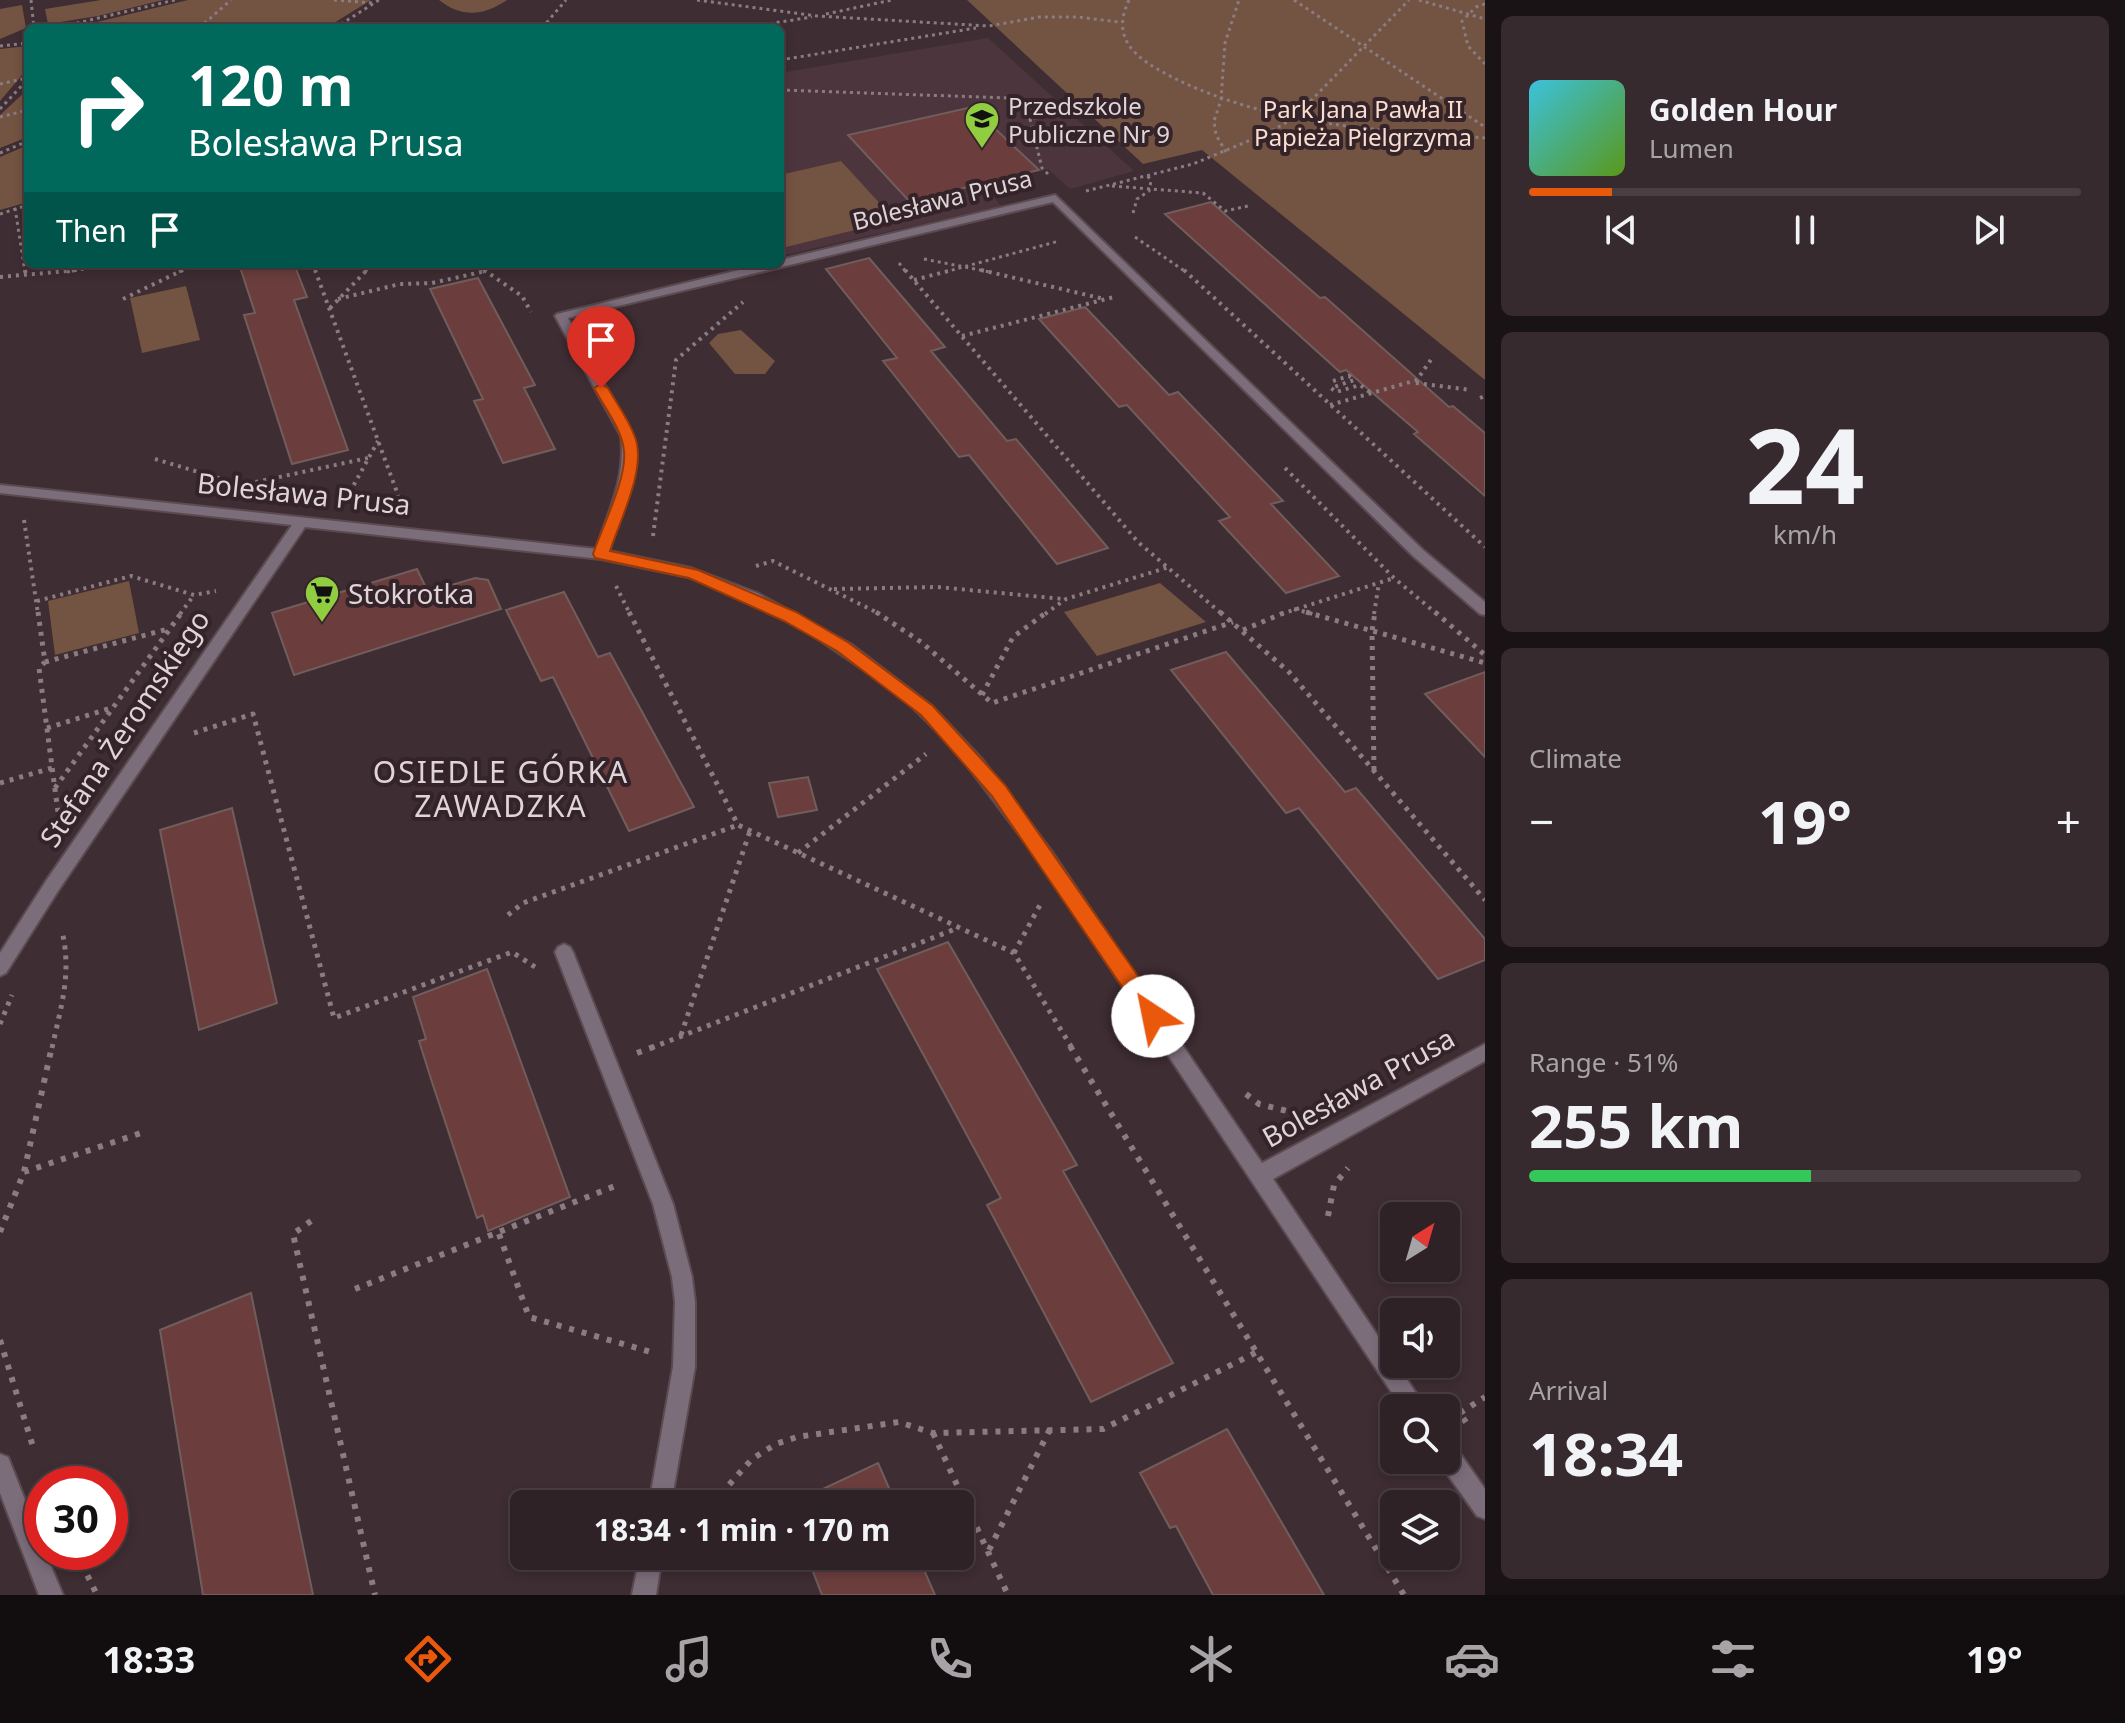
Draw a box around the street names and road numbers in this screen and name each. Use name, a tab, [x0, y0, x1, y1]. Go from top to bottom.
street label: Bolesława Prusa	[849, 161, 1035, 237]
street label: Bolesława Prusa	[195, 463, 413, 523]
street label: Stefana Żeromskiego	[30, 602, 218, 854]
street label: Bolesława Prusa	[1255, 1018, 1461, 1156]

